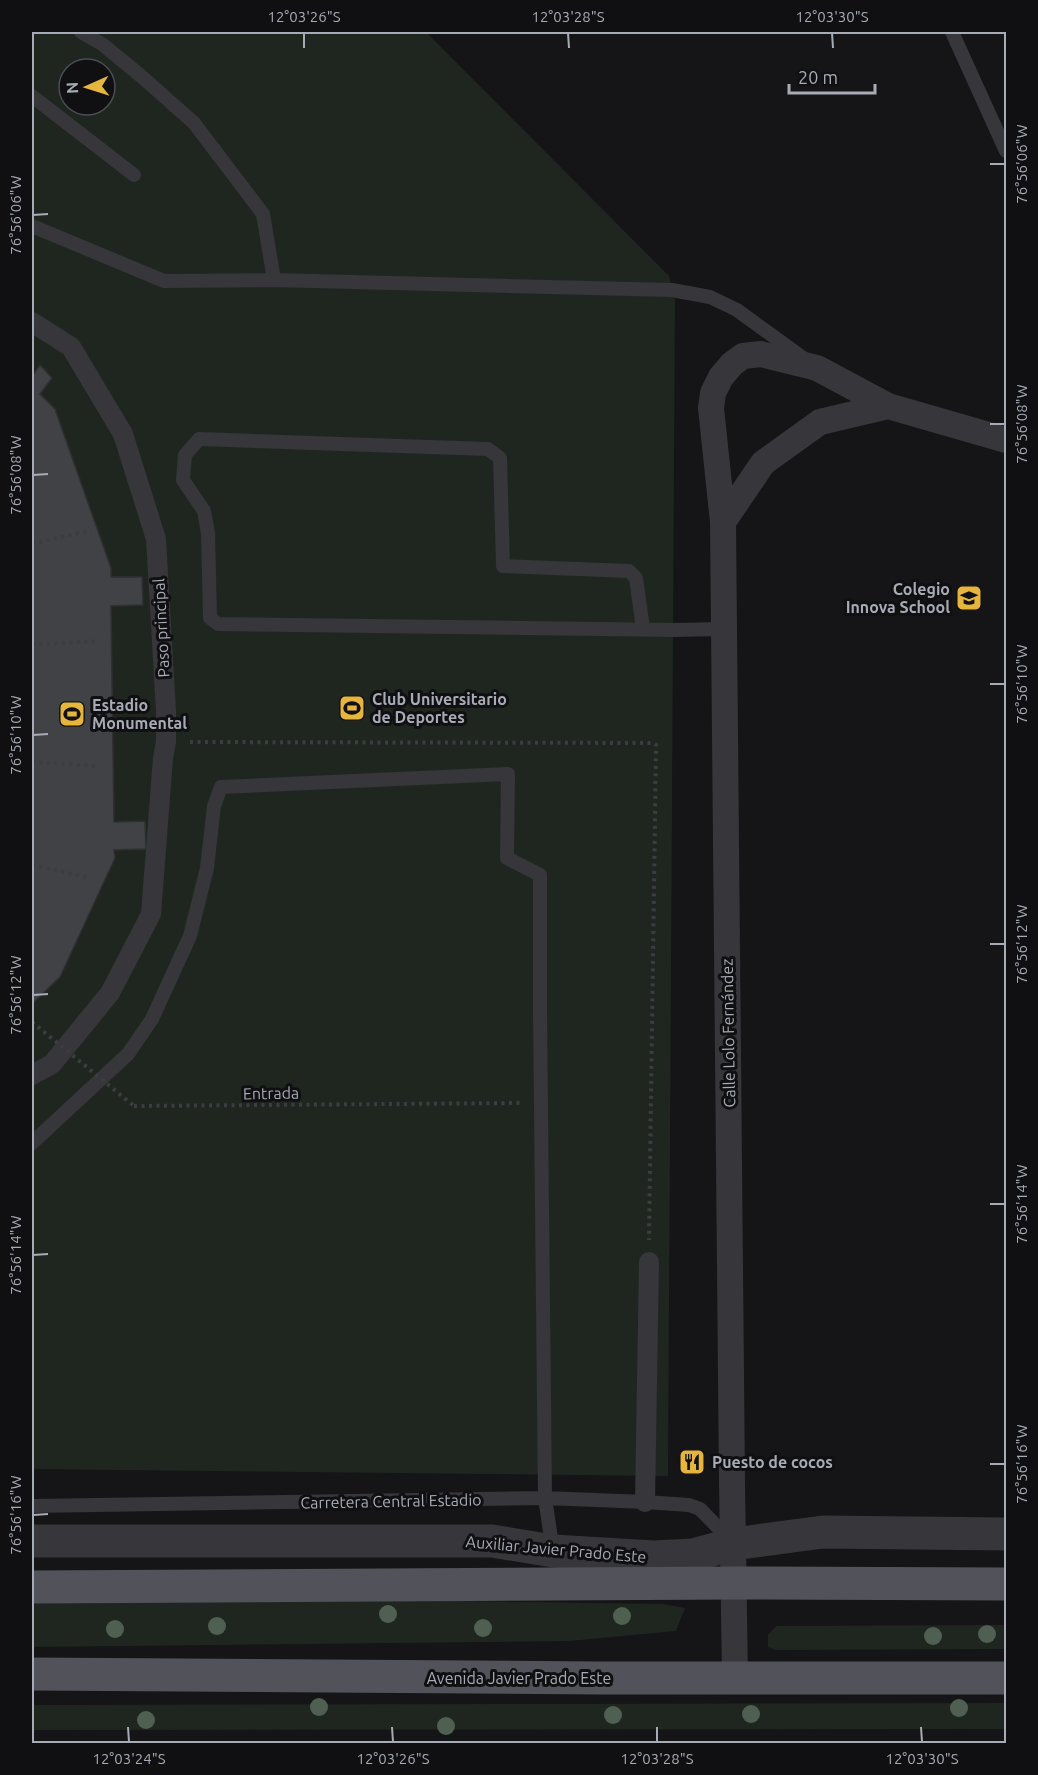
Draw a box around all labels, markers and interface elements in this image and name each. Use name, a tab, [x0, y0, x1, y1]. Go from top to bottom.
text: 12°03'26"S	[267, 8, 341, 25]
text: 12°03'28"S	[531, 8, 605, 25]
text: 12°03'30"S	[795, 8, 869, 25]
north arrow	[57, 57, 117, 117]
scale bar	[789, 57, 874, 95]
text: 20 m	[798, 67, 838, 87]
text: N	[63, 81, 81, 94]
text: 76°56'06"W	[1013, 124, 1030, 204]
text: 76°56'06"W	[7, 175, 24, 255]
text: 76°56'08"W	[1013, 384, 1030, 464]
text: 76°56'08"W	[7, 435, 24, 515]
street label: Paso principal	[149, 578, 173, 678]
place label: Colegio Innova School	[846, 580, 950, 616]
school or university icon: Colegio Innova School	[954, 583, 984, 613]
text: 76°56'10"W	[1013, 644, 1030, 724]
place label: Club Universitario de Deportes	[372, 690, 507, 726]
sports icon: Club Universitario de Deportes	[337, 693, 367, 723]
text: 76°56'10"W	[7, 695, 24, 775]
place label: Estadio Monumental	[92, 696, 187, 732]
sports icon: Estadio Monumental	[57, 699, 87, 729]
text: 76°56'12"W	[1013, 904, 1030, 984]
text: 76°56'12"W	[7, 955, 24, 1035]
street label: Calle Lolo Fernández	[718, 958, 738, 1108]
street label: Entrada	[243, 1084, 299, 1102]
text: 76°56'14"W	[1013, 1164, 1030, 1244]
text: 76°56'14"W	[7, 1215, 24, 1295]
text: 76°56'16"W	[1013, 1424, 1030, 1504]
restaurant icon: Puesto de cocos	[677, 1447, 707, 1477]
place label: Puesto de cocos	[712, 1453, 833, 1471]
text: 76°56'16"W	[7, 1475, 24, 1555]
street label: Carretera Central Estadio	[300, 1490, 482, 1512]
street label: Auxiliar Javier Prado Este	[465, 1532, 647, 1566]
street label: Avenida Javier Prado Este	[427, 1669, 611, 1687]
text: 12°03'24"S	[92, 1750, 166, 1767]
text: 12°03'26"S	[356, 1750, 430, 1767]
text: 12°03'28"S	[620, 1750, 694, 1767]
text: 12°03'30"S	[885, 1750, 959, 1767]

